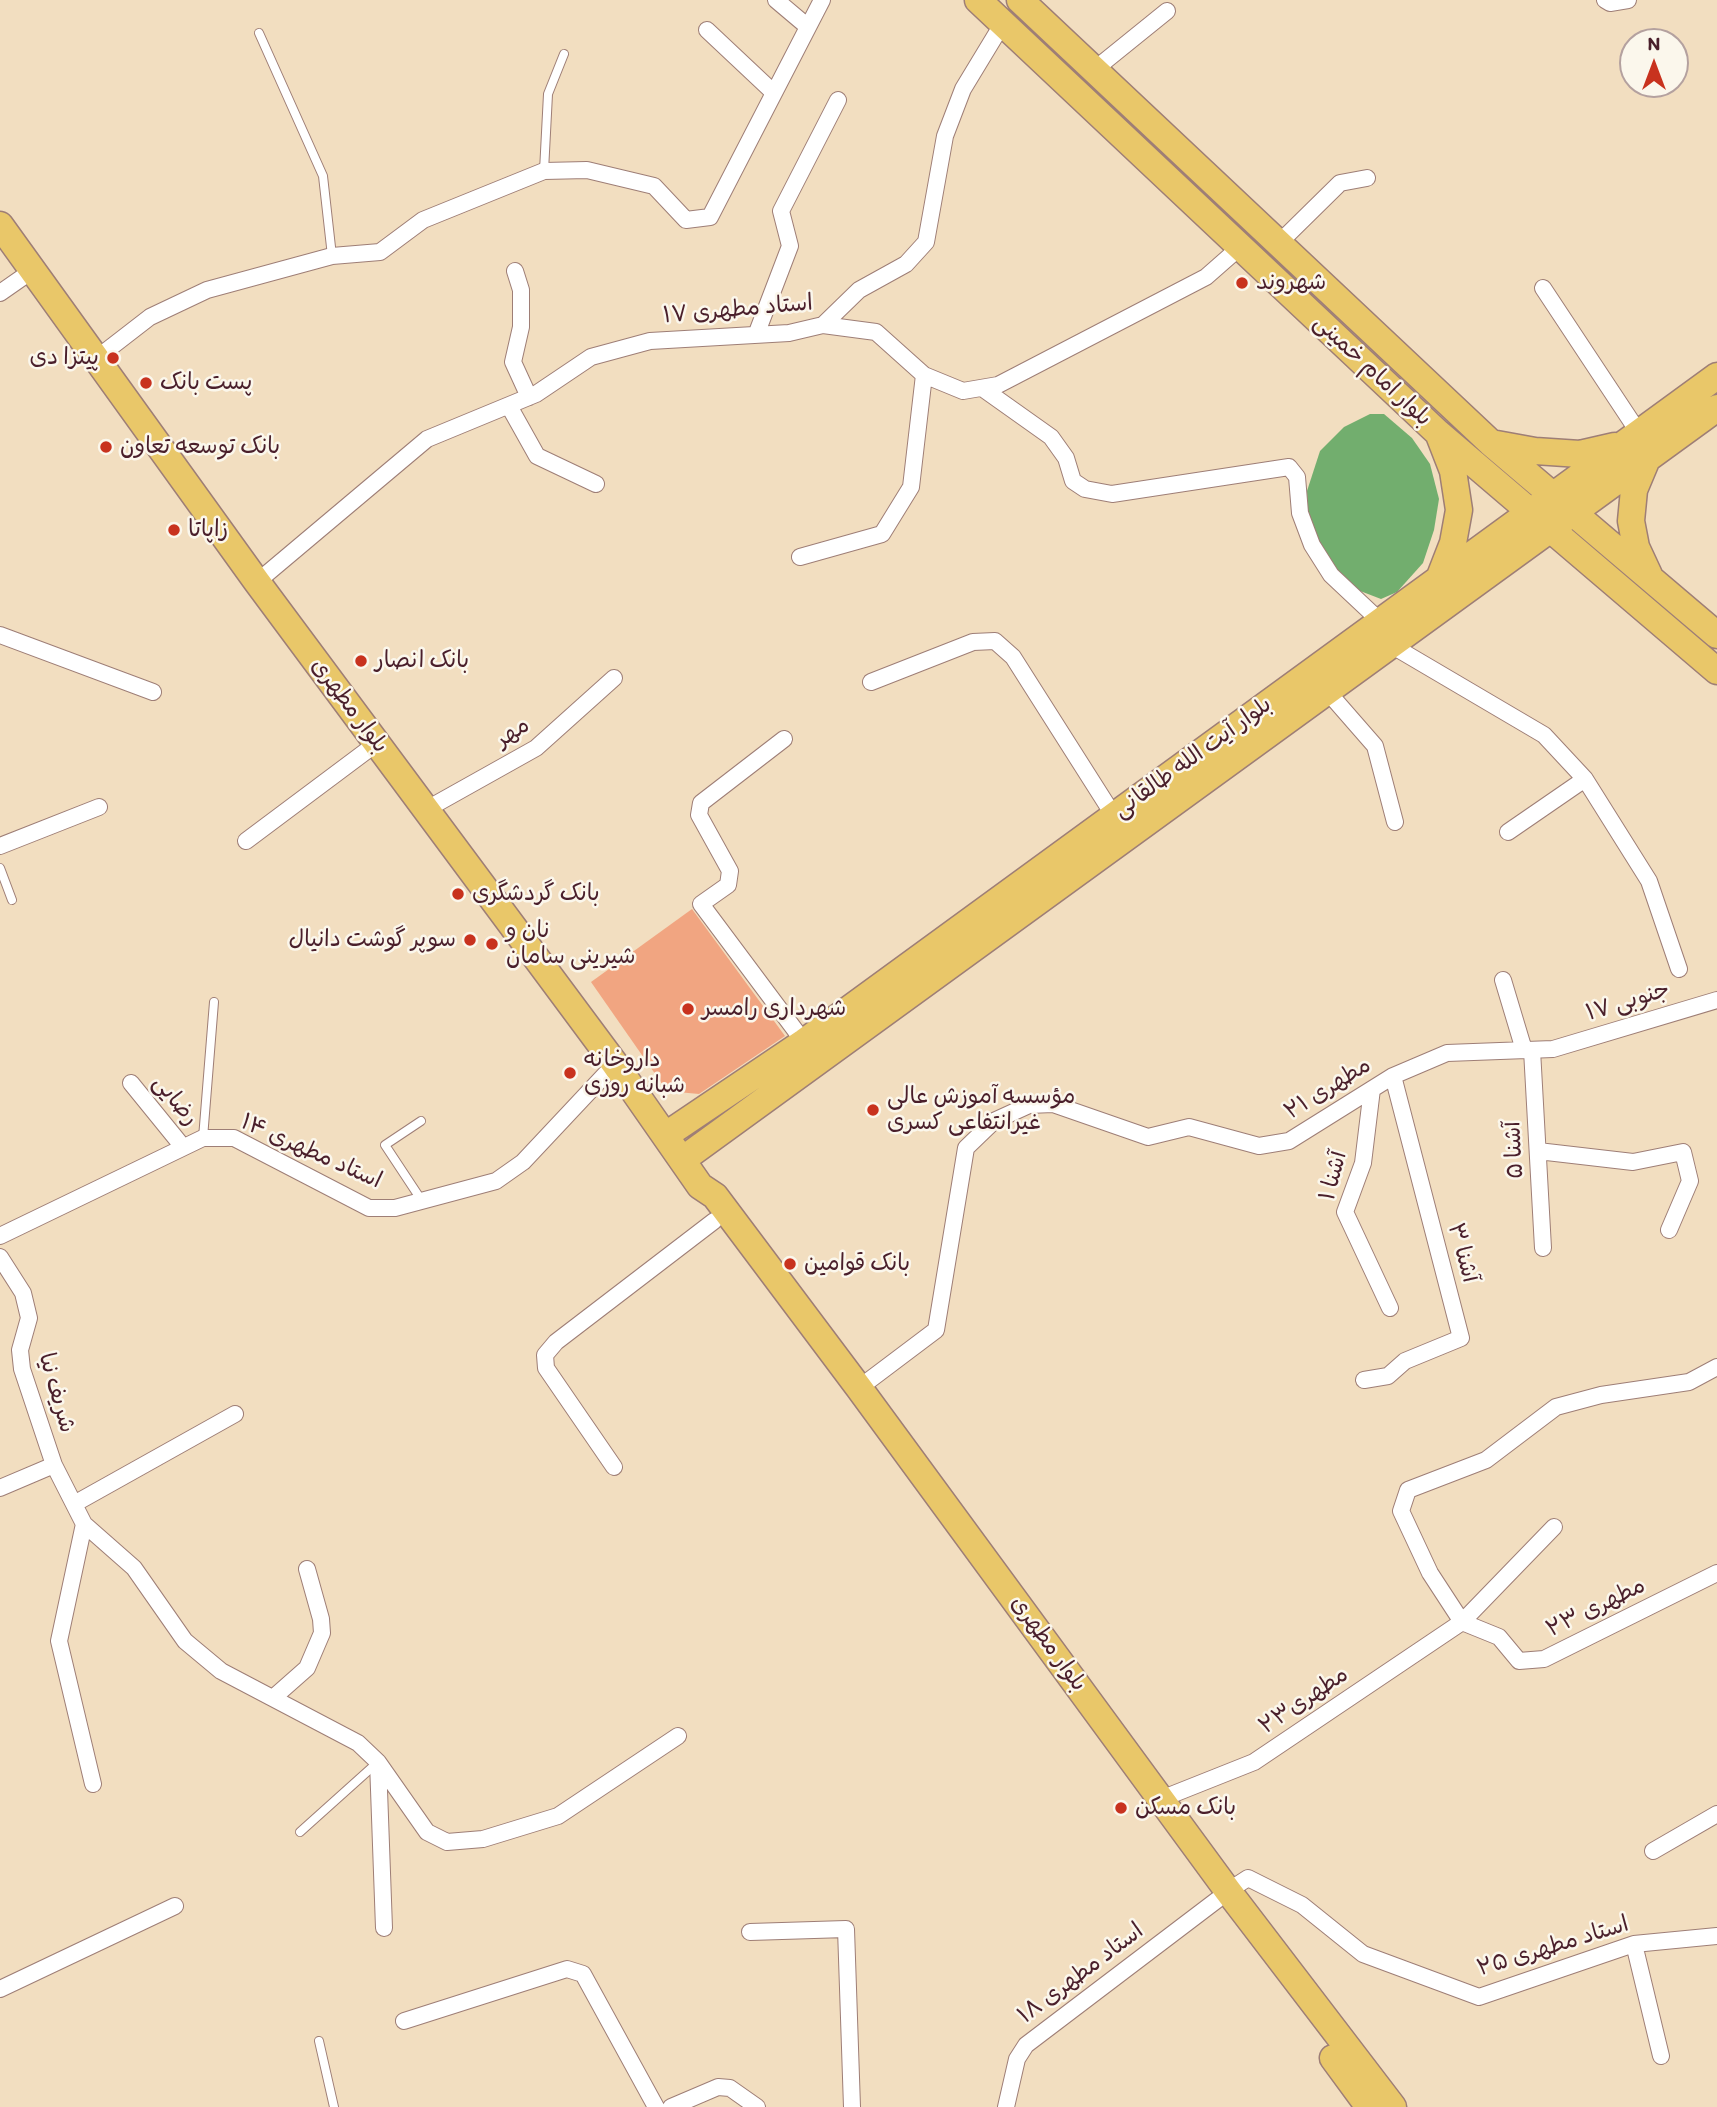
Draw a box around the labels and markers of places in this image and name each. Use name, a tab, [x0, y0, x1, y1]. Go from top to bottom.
place label: شهروند	[1256, 269, 1326, 297]
marker: شهروند	[1234, 275, 1250, 291]
place label: پیتزا دی	[29, 344, 99, 372]
marker: پیتزا دی	[105, 350, 121, 366]
place label: پست بانک	[160, 369, 252, 397]
marker: پست بانک	[138, 375, 154, 391]
place label: بانک توسعه تعاون	[120, 433, 280, 461]
marker: بانک توسعه تعاون	[98, 439, 114, 455]
place label: زاپاتا	[188, 516, 228, 544]
marker: زاپاتا	[166, 522, 182, 538]
place label: بانک انصار	[375, 647, 469, 675]
marker: بانک انصار	[353, 653, 369, 669]
place label: بانک گردشگری	[472, 880, 600, 908]
marker: بانک گردشگری	[450, 886, 466, 902]
place label: نان و شیرینی سامان	[506, 917, 635, 971]
place label: سوپر گوشت دانیال	[289, 926, 456, 954]
marker: سوپر گوشت دانیال	[462, 932, 478, 948]
marker: نان و شیرینی سامان	[484, 936, 500, 952]
place label: شهرداری رامسر	[702, 995, 846, 1023]
marker: شهرداری رامسر	[680, 1001, 696, 1017]
place label: داروخانه شبانه روزی	[584, 1046, 685, 1100]
marker: داروخانه شبانه روزی	[562, 1065, 578, 1081]
place label: مؤسسه آموزش عالی غیرانتفاعی کسری	[887, 1083, 1075, 1137]
marker: مؤسسه آموزش عالی غیرانتفاعی کسری	[865, 1102, 881, 1118]
place label: بانک قوامین	[804, 1250, 910, 1278]
marker: بانک قوامین	[782, 1256, 798, 1272]
place label: بانک مسکن	[1135, 1794, 1236, 1822]
marker: بانک مسکن	[1113, 1800, 1129, 1816]

